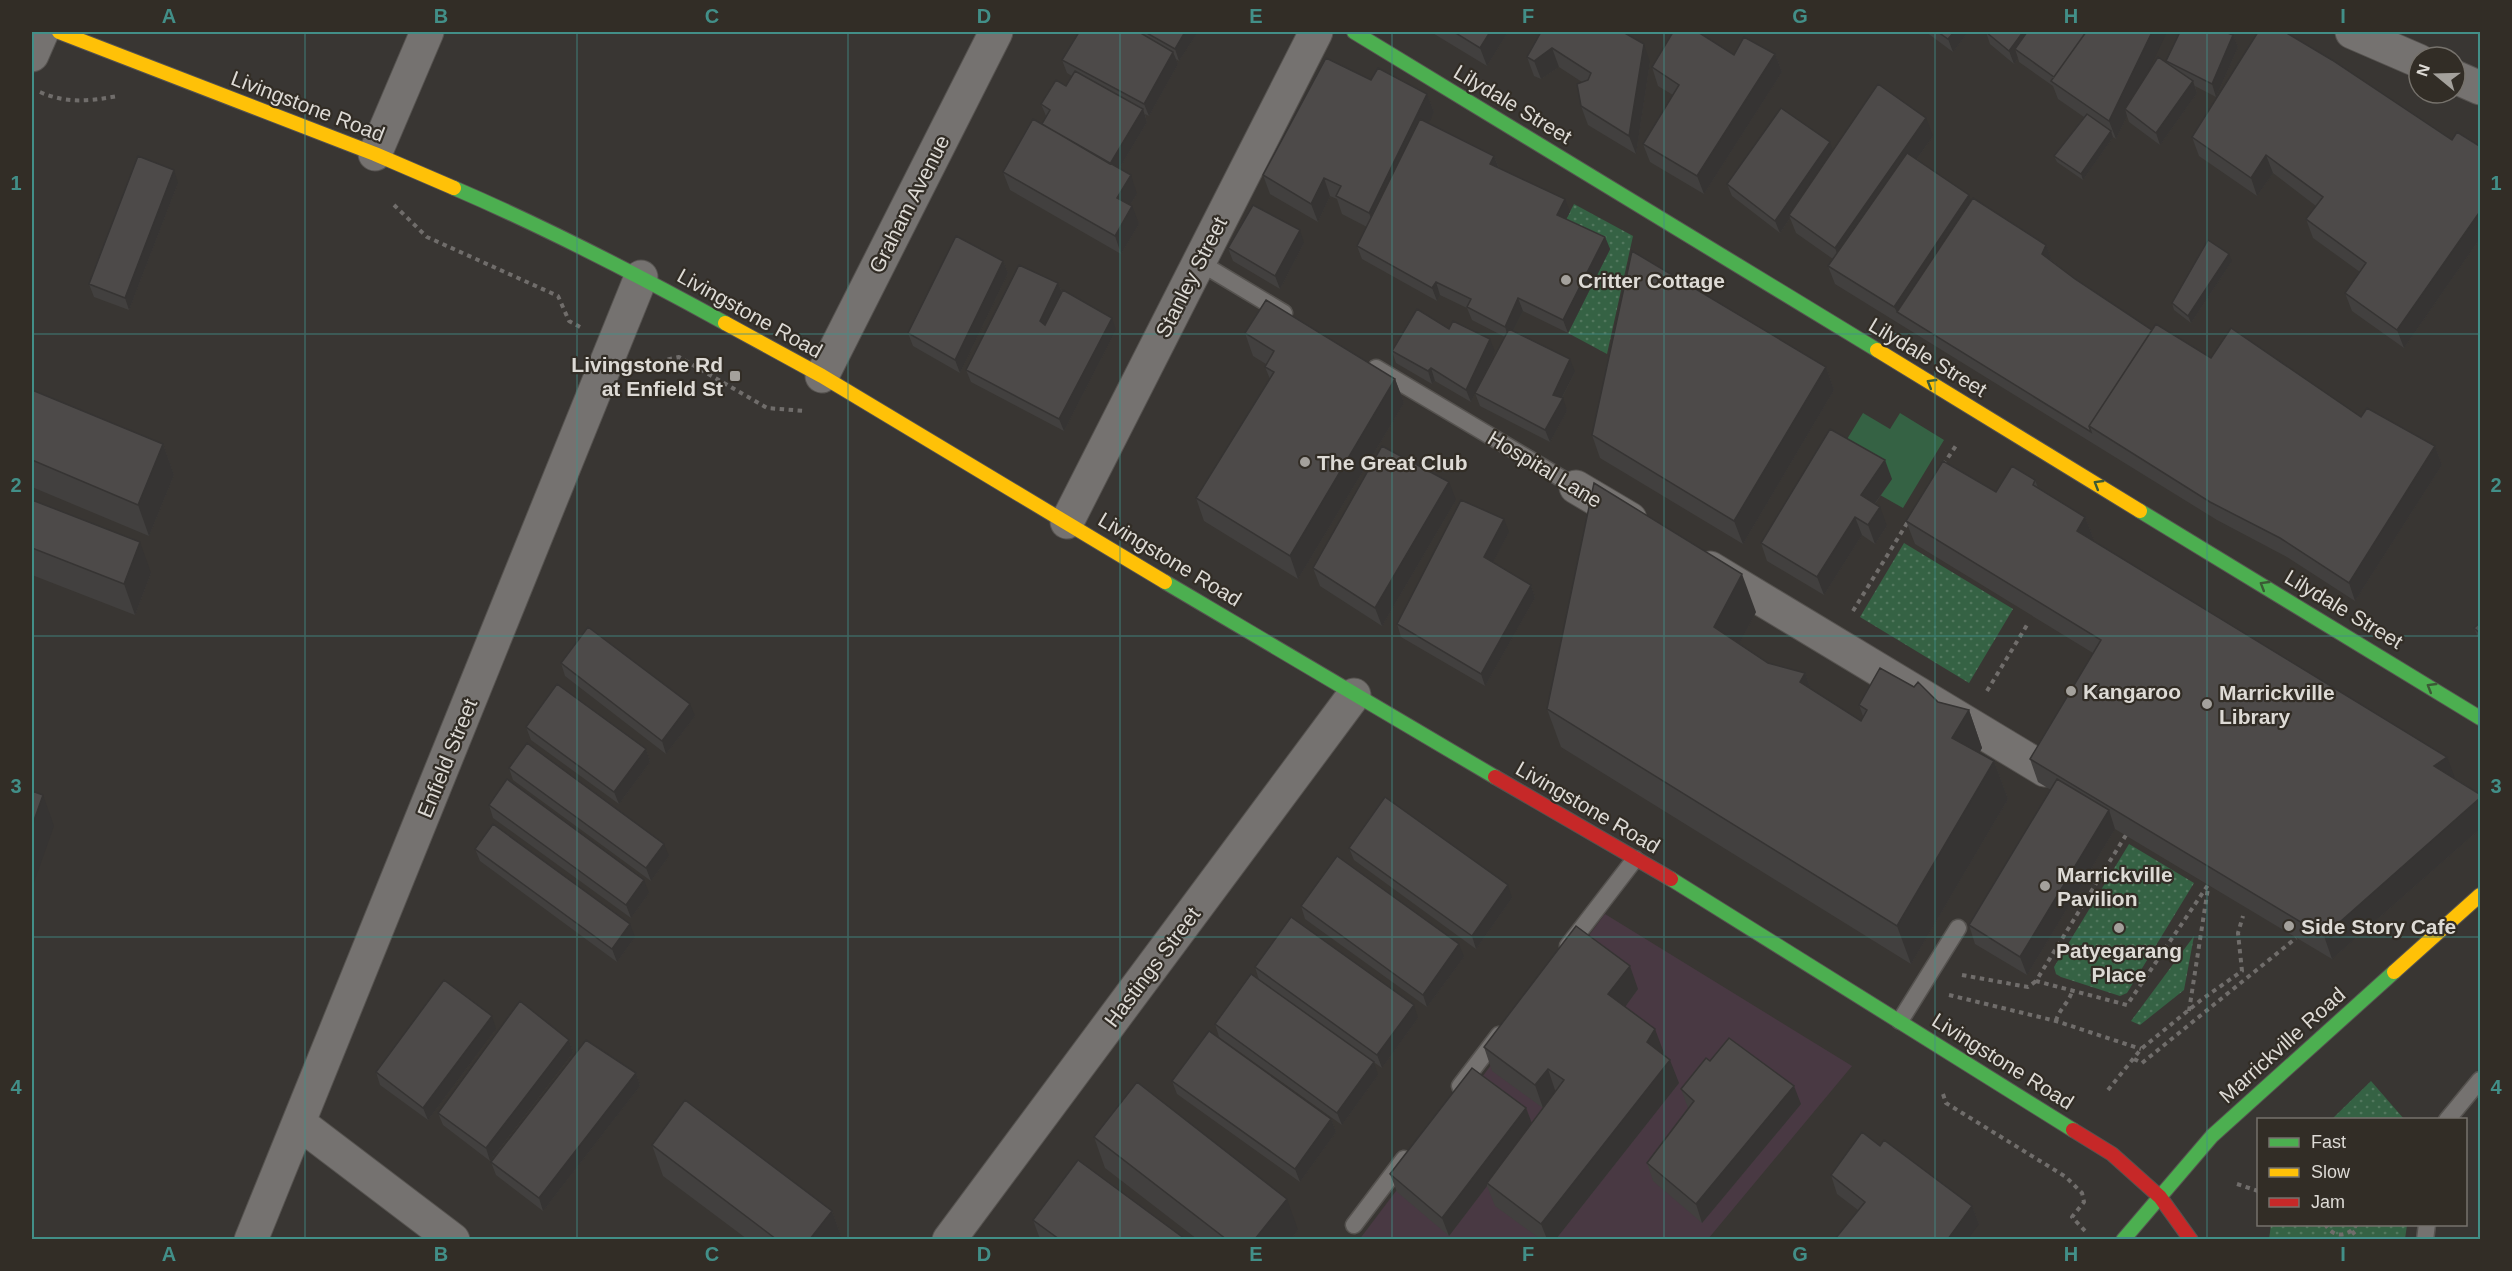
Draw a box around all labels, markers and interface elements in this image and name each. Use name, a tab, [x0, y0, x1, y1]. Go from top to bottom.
text: A	[162, 5, 176, 27]
text: B	[434, 5, 448, 27]
text: C	[705, 5, 719, 27]
text: D	[977, 5, 991, 27]
text: E	[1249, 5, 1263, 27]
text: F	[1522, 5, 1534, 27]
text: G	[1792, 5, 1808, 27]
text: H	[2064, 5, 2078, 27]
text: I	[2340, 5, 2346, 27]
north arrow	[2407, 45, 2467, 105]
street label: Lilydale Street	[1450, 60, 1576, 148]
text: N	[2413, 62, 2433, 79]
street label: Livingstone Road	[228, 66, 388, 146]
street label: Graham Avenue	[864, 131, 954, 277]
text: 1	[10, 172, 22, 194]
text: 1	[2490, 172, 2502, 194]
street label: Stanley Street	[1151, 213, 1231, 341]
street label: Livingstone Road	[673, 264, 827, 362]
place label: Critter Cottage	[1578, 269, 1725, 292]
marker: Critter Cottage	[1559, 273, 1573, 287]
street label: Lilydale Street	[1865, 313, 1991, 401]
place label: Livingstone Rd at Enfield St	[571, 353, 723, 400]
marker: Livingstone Rd at Enfield St	[728, 369, 742, 383]
one-way arrow	[1927, 378, 1937, 390]
street label: Hospital Lane	[1484, 426, 1606, 512]
place label: The Great Club	[1317, 451, 1468, 474]
marker: The Great Club	[1298, 455, 1312, 469]
text: 2	[10, 474, 22, 496]
text: 2	[2490, 474, 2502, 496]
one-way arrow	[2094, 480, 2104, 492]
street label: Livingstone Road	[1095, 507, 1245, 611]
street label: Lilydale Street	[2281, 565, 2407, 653]
one-way arrow	[2260, 581, 2270, 593]
place label: Kangaroo	[2083, 680, 2181, 703]
place label: Marrickville Library	[2219, 681, 2335, 728]
one-way arrow	[2427, 682, 2437, 694]
marker: Kangaroo	[2064, 684, 2078, 698]
street label: Enfield Street	[413, 695, 481, 821]
marker: Marrickville Library	[2200, 697, 2214, 711]
street label: Livingstone Road	[1512, 756, 1664, 858]
text: 3	[10, 775, 22, 797]
text: 3	[2490, 775, 2502, 797]
place label: Marrickville Pavilion	[2057, 863, 2173, 910]
marker: Marrickville Pavilion	[2038, 879, 2052, 893]
street label: Hastings Street	[1100, 903, 1204, 1031]
place label: Side Story Cafe	[2301, 915, 2456, 938]
marker: Side Story Cafe	[2282, 919, 2296, 933]
marker: Patyegarang Place	[2112, 921, 2126, 935]
place label: Patyegarang Place	[2056, 939, 2182, 986]
street label: Marrickville Road	[2214, 983, 2350, 1107]
street label: Livingstone Road	[1928, 1008, 2078, 1114]
text: 4	[10, 1076, 22, 1098]
text: 4	[2490, 1076, 2502, 1098]
legend	[2257, 1118, 2467, 1226]
text: Fast	[2311, 1132, 2346, 1152]
text: Slow	[2311, 1162, 2351, 1182]
text: Jam	[2311, 1192, 2345, 1212]
text: A	[162, 1243, 176, 1265]
text: B	[434, 1243, 448, 1265]
text: C	[705, 1243, 719, 1265]
text: D	[977, 1243, 991, 1265]
text: E	[1249, 1243, 1263, 1265]
text: F	[1522, 1243, 1534, 1265]
text: G	[1792, 1243, 1808, 1265]
text: H	[2064, 1243, 2078, 1265]
text: I	[2340, 1243, 2346, 1265]

